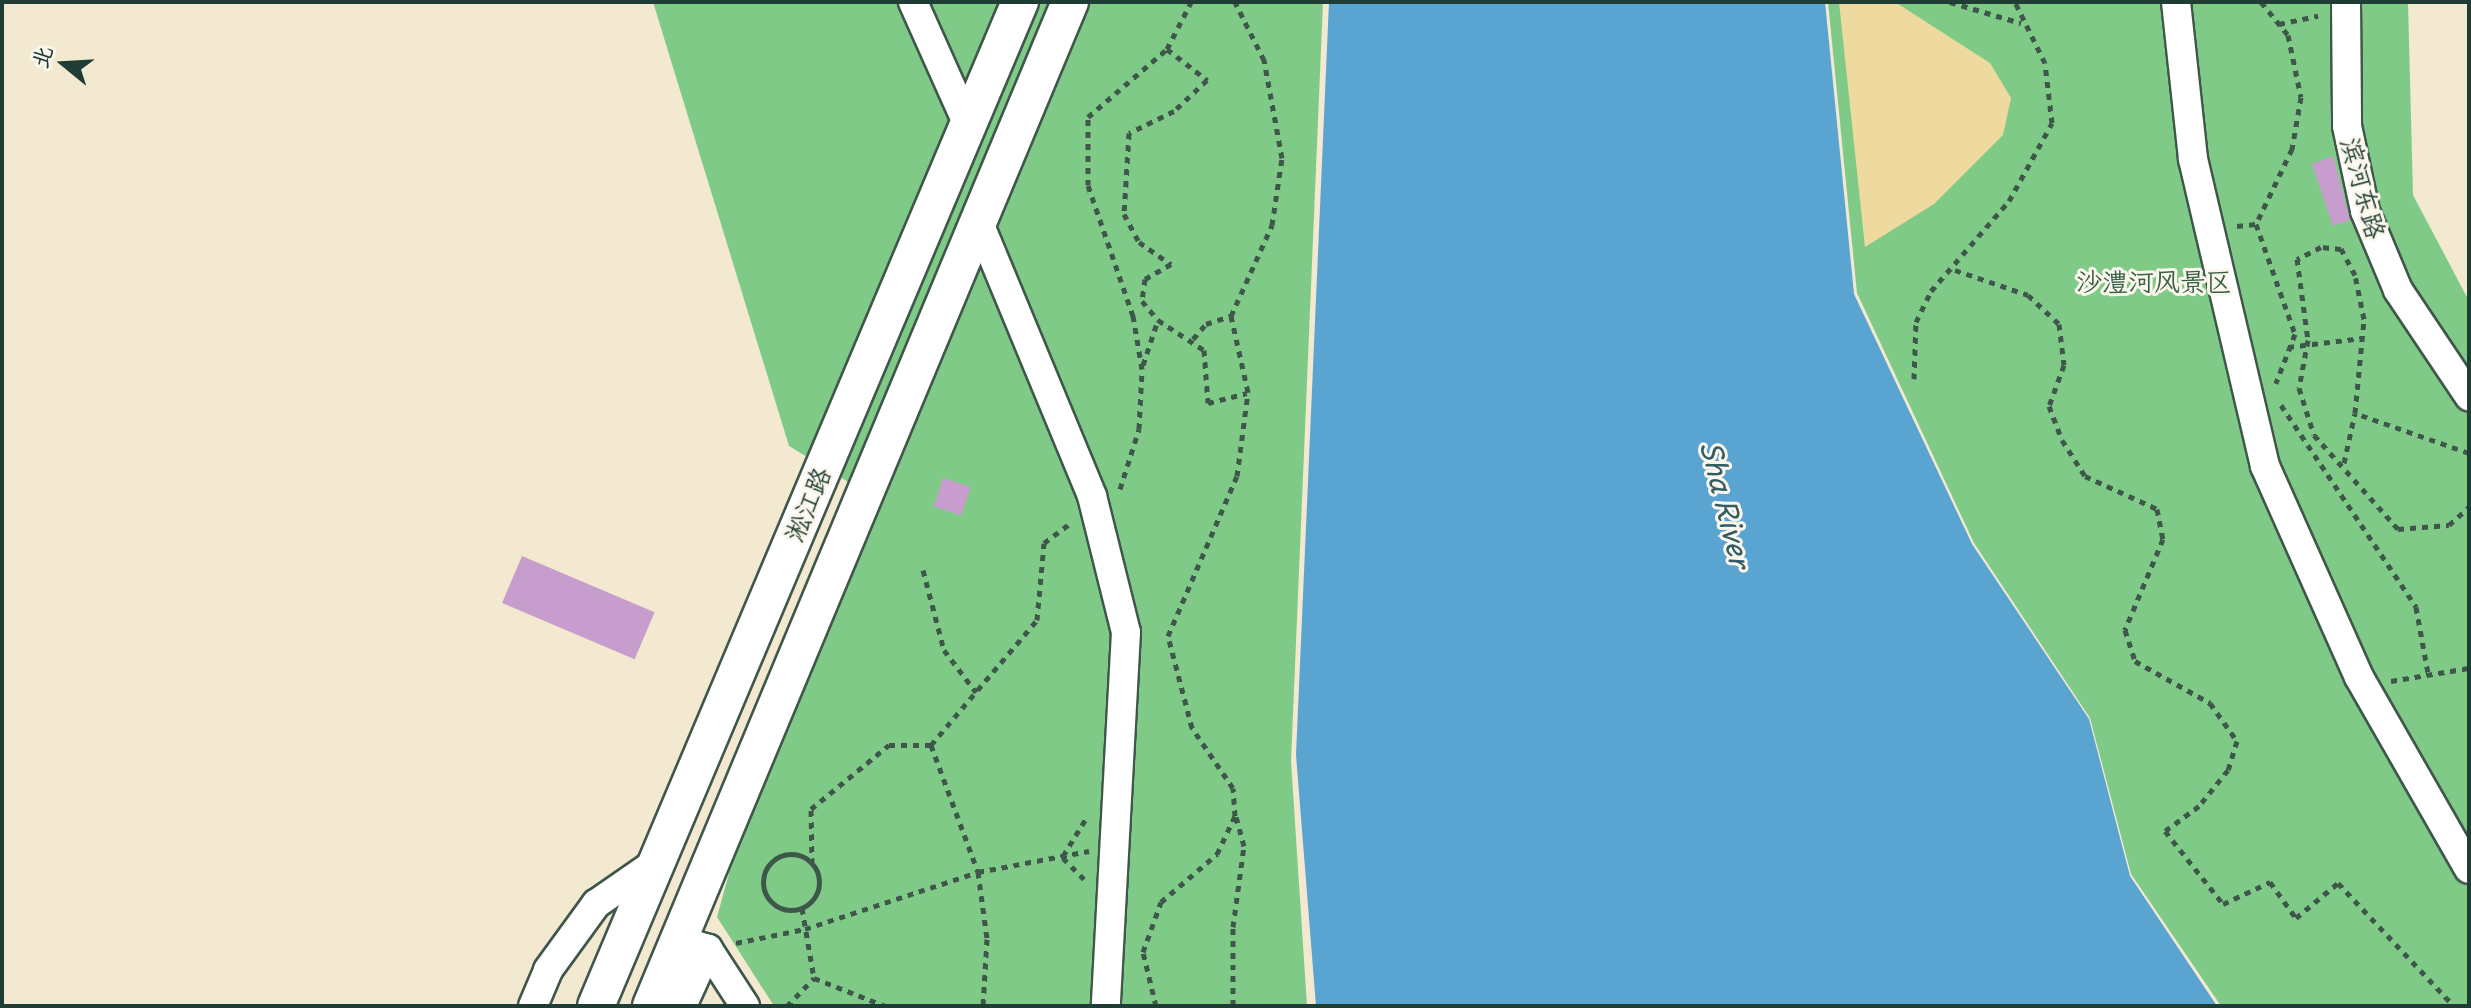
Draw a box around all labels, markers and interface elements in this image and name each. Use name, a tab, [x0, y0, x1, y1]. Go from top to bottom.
north arrow	[24, 24, 104, 104]
text: 北	[22, 41, 60, 72]
street label: 滨河东路	[2335, 134, 2393, 242]
park label: 沙澧河风景区	[2076, 265, 2232, 297]
water label: Sha River	[1694, 437, 1758, 571]
street label: 淞江路	[777, 462, 837, 546]

